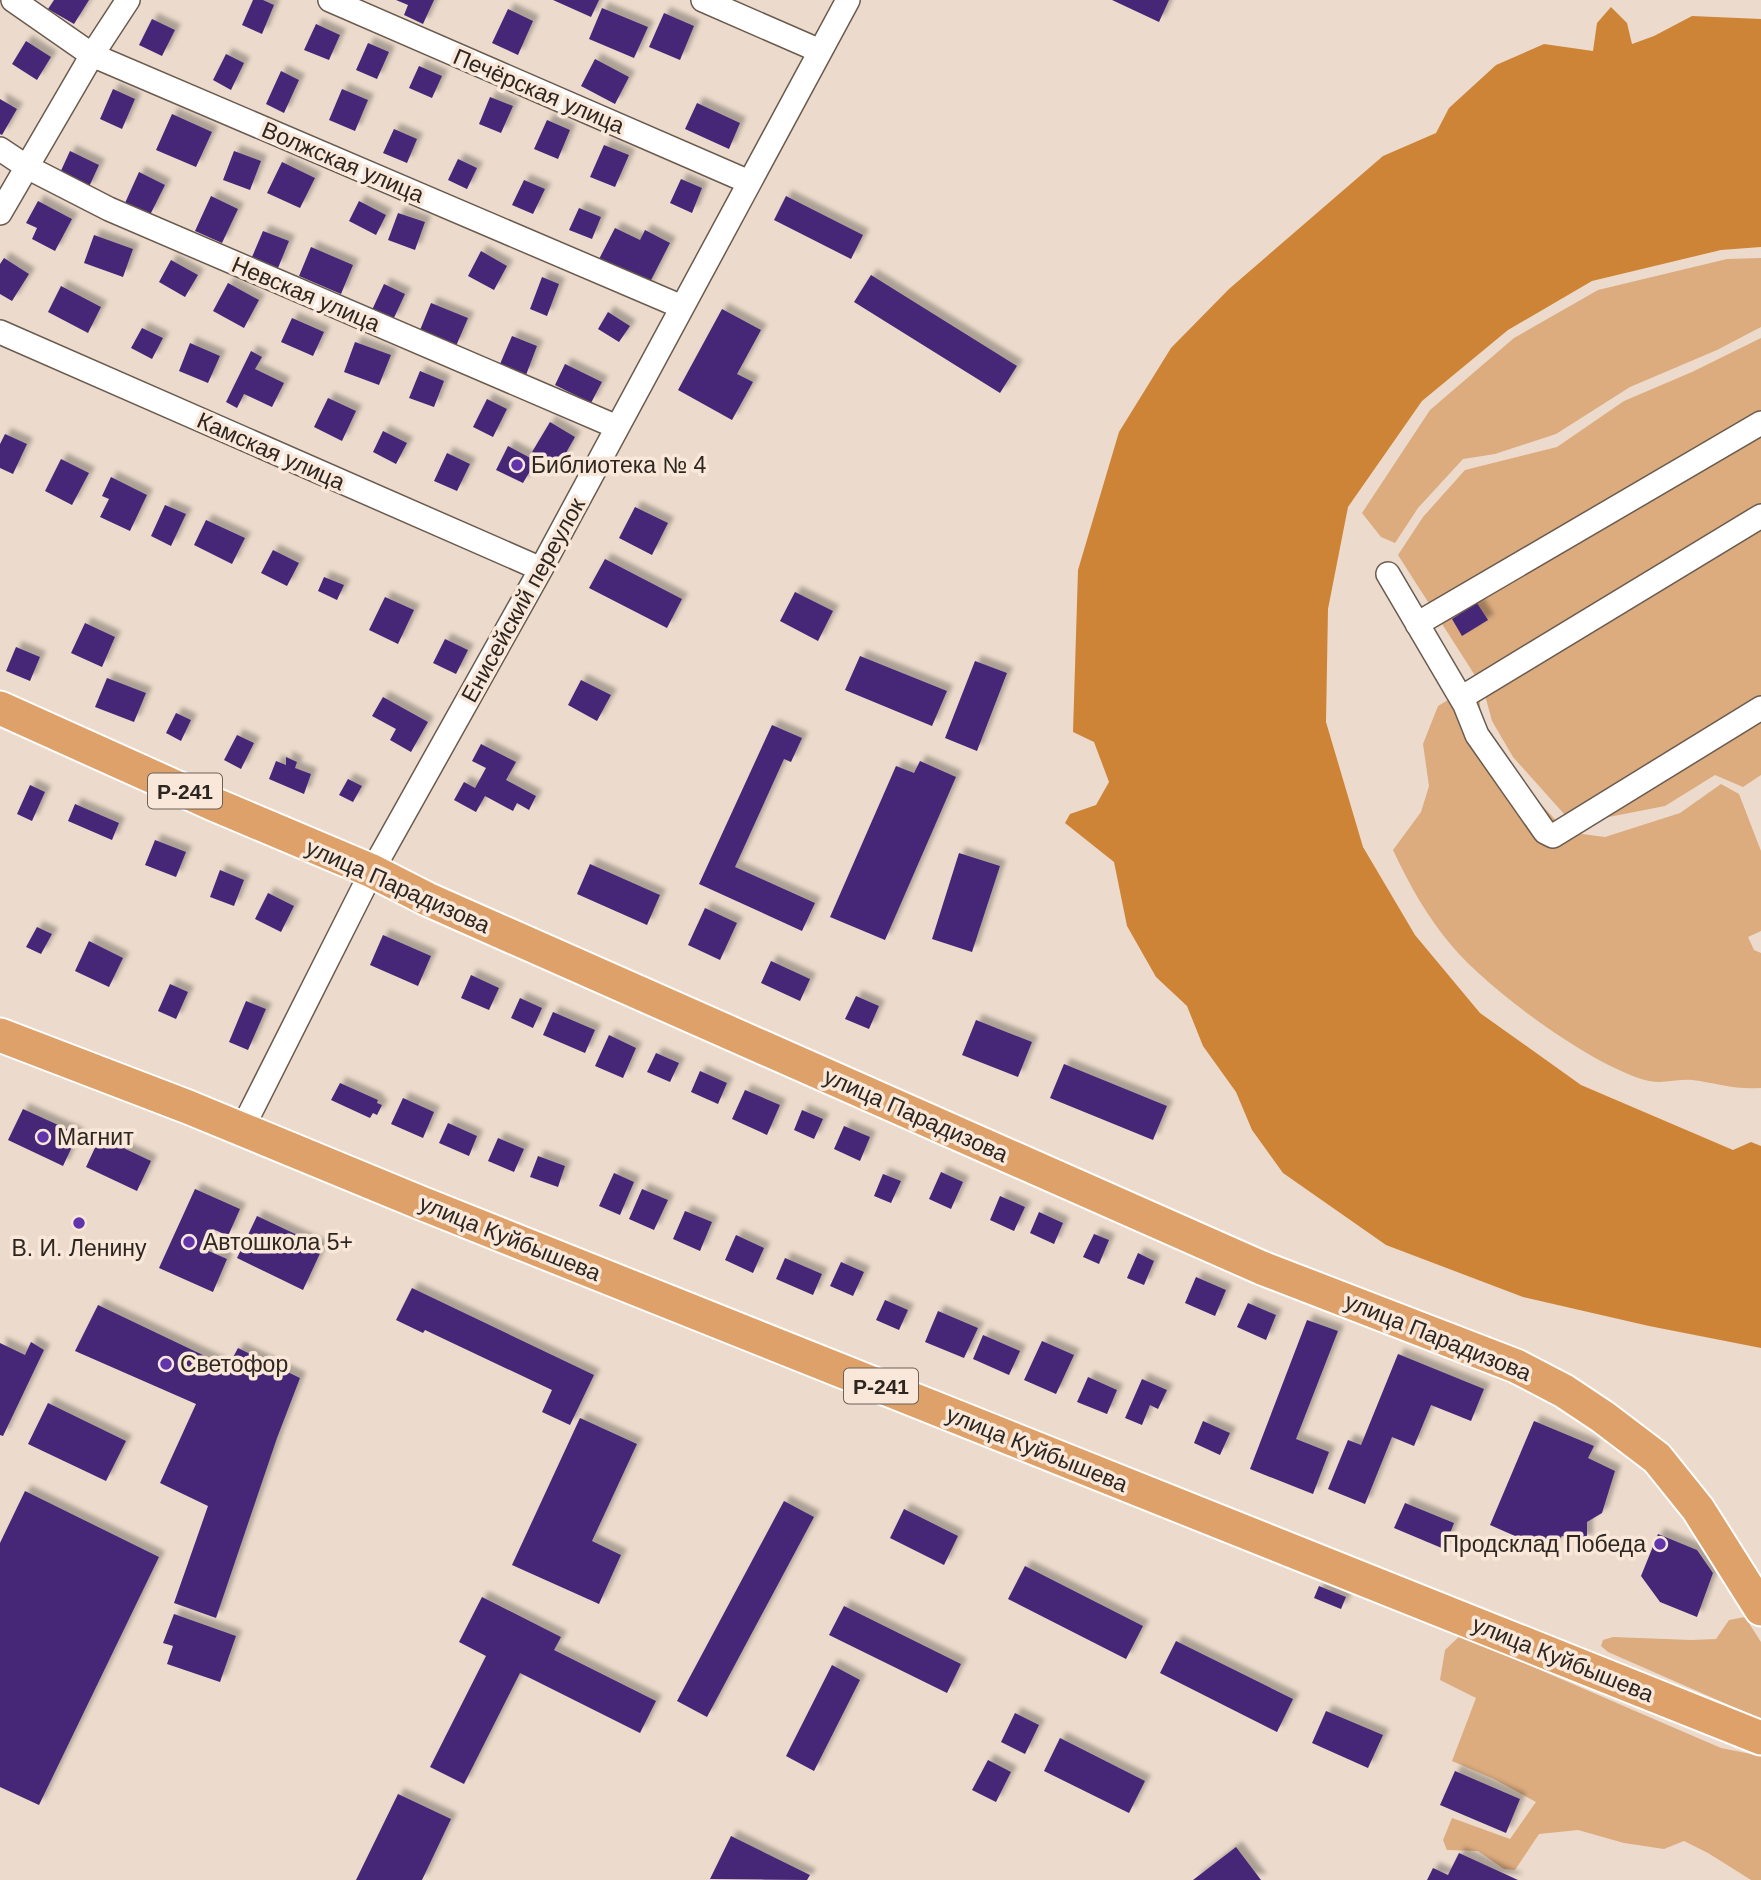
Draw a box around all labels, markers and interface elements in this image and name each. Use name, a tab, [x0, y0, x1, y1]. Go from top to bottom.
street label: Печёрская улица	[450, 43, 629, 139]
street label: Волжская улица	[258, 116, 428, 208]
street label: Невская улица	[228, 251, 384, 337]
street label: Камская улица	[193, 407, 349, 495]
place label: Библиотека № 4	[531, 452, 707, 478]
marker: Библиотека № 4	[509, 457, 525, 473]
street label: Енисейский переулок	[456, 492, 591, 707]
road number: Р-241	[148, 774, 222, 808]
street label: улица Парадизова	[302, 834, 494, 938]
street label: улица Парадизова	[820, 1063, 1012, 1167]
place label: Магнит	[57, 1124, 134, 1150]
marker: Магнит	[35, 1129, 51, 1145]
street label: улица Куйбышева	[416, 1190, 605, 1286]
marker: В. И. Ленину	[71, 1215, 87, 1231]
place label: Автошкола 5+	[203, 1229, 353, 1255]
marker: Автошкола 5+	[181, 1234, 197, 1250]
place label: В. И. Ленину	[11, 1235, 147, 1261]
street label: улица Парадизова	[1341, 1288, 1535, 1386]
place label: Светофор	[180, 1351, 288, 1377]
marker: Светофор	[158, 1356, 174, 1372]
road number: Р-241	[844, 1368, 918, 1404]
street label: улица Куйбышева	[943, 1401, 1132, 1497]
place label: Продсклад Победа	[1442, 1531, 1646, 1557]
marker: Продсклад Победа	[1652, 1536, 1668, 1552]
street label: улица Куйбышева	[1469, 1611, 1658, 1707]

